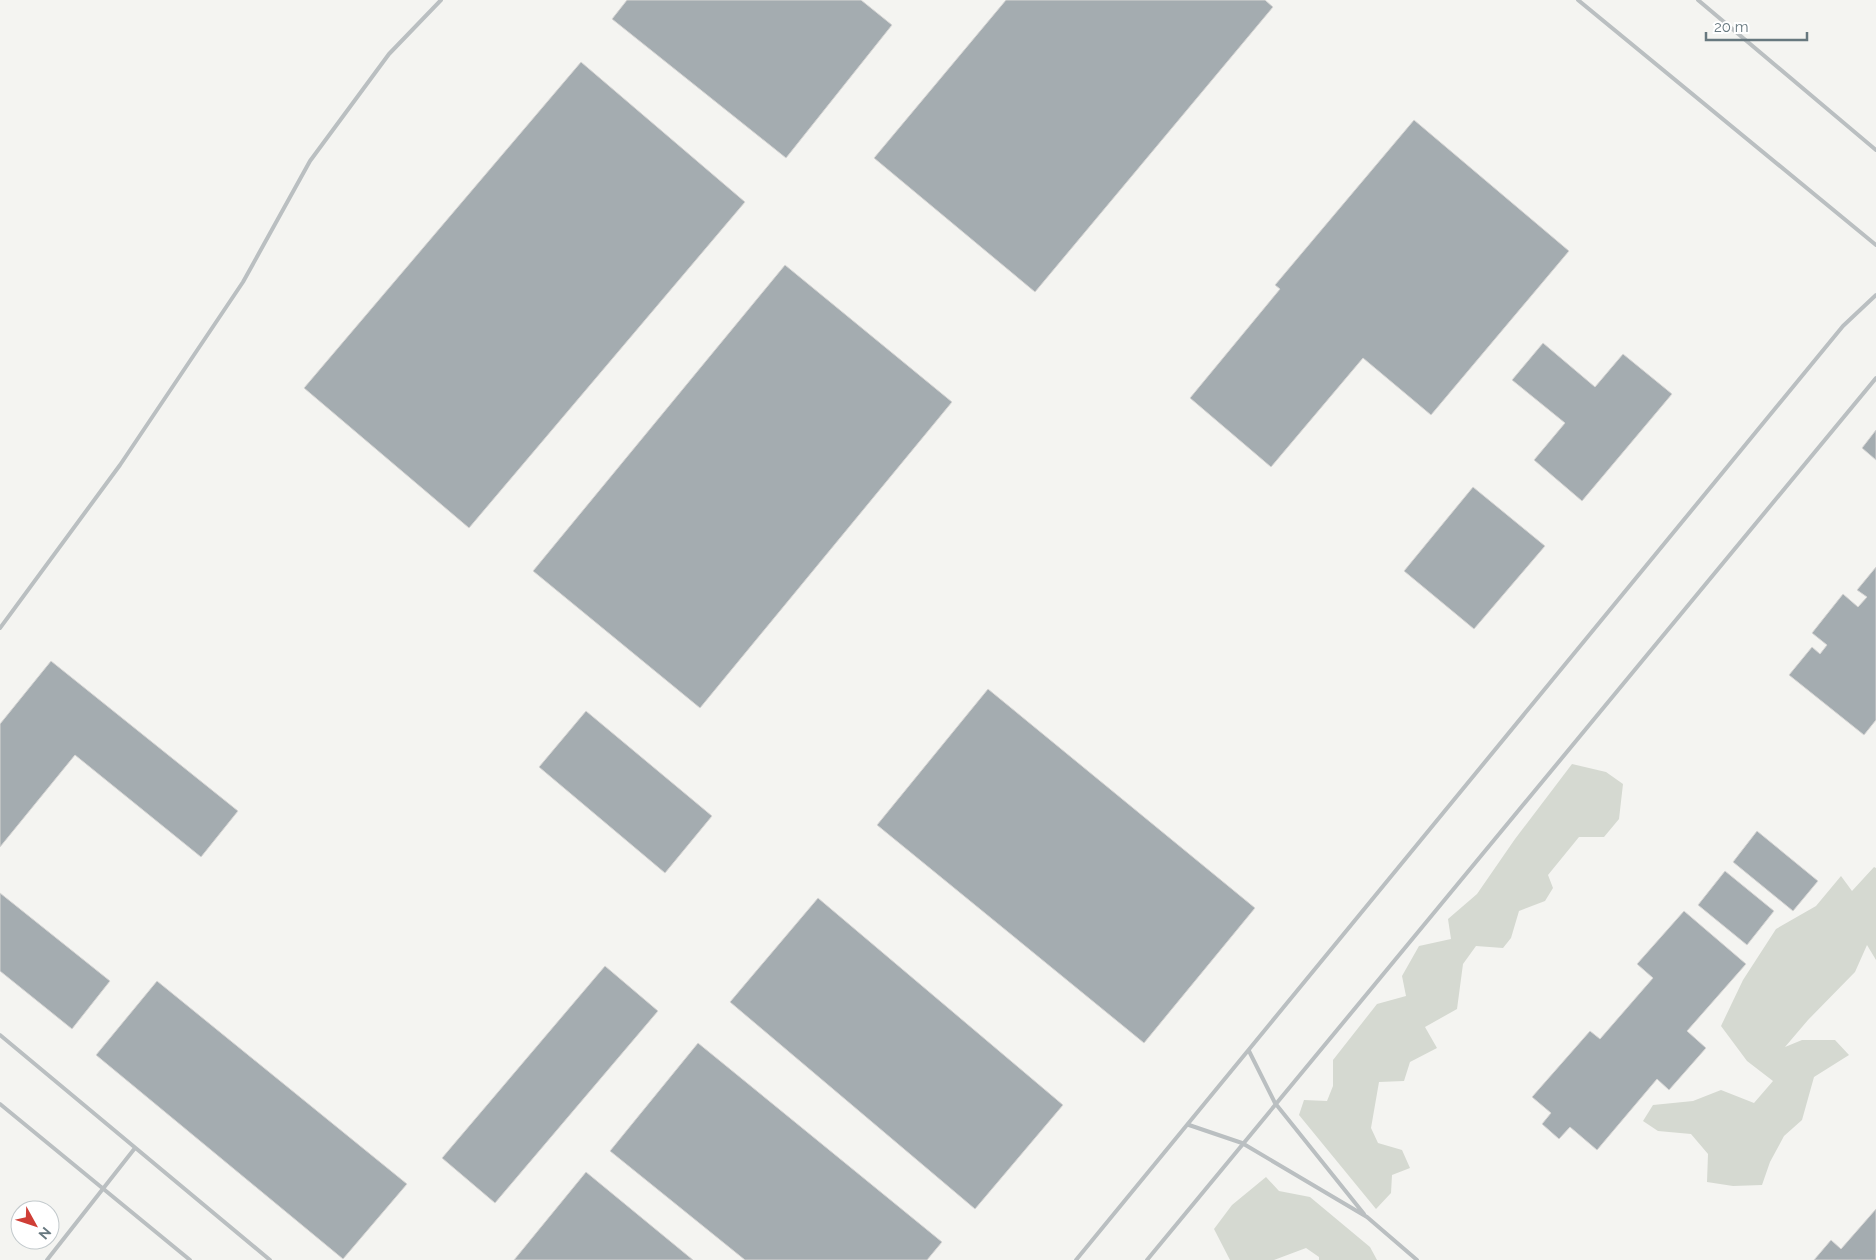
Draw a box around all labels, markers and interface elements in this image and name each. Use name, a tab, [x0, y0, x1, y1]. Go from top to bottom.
scale bar	[1706, 10, 1807, 42]
text: 20 m	[1714, 18, 1749, 36]
north arrow	[10, 1200, 60, 1250]
text: N	[35, 1224, 55, 1243]

